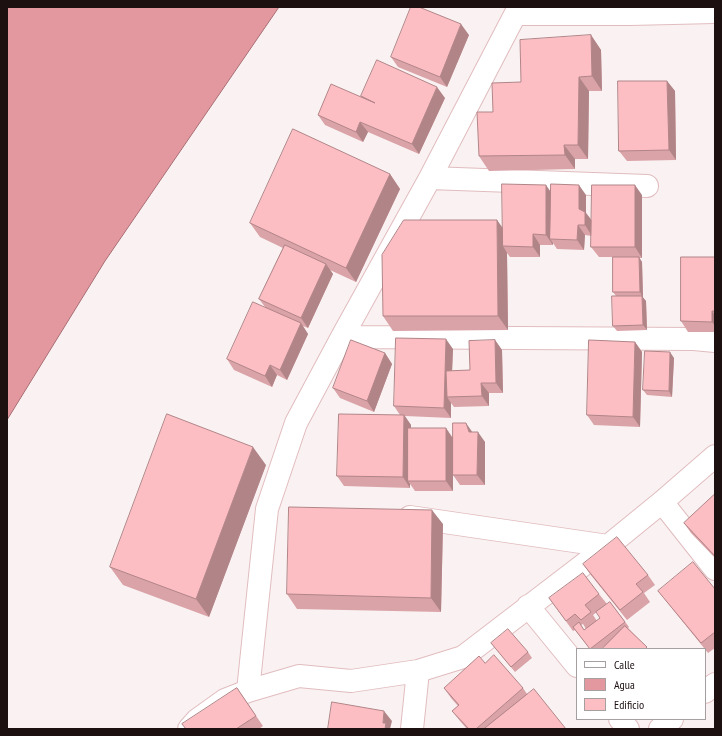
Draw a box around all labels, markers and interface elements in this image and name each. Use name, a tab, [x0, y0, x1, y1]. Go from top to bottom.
legend	[576, 648, 706, 720]
text: Calle	[614, 657, 635, 672]
text: Agua	[614, 677, 635, 692]
text: Edificio	[614, 697, 644, 712]

